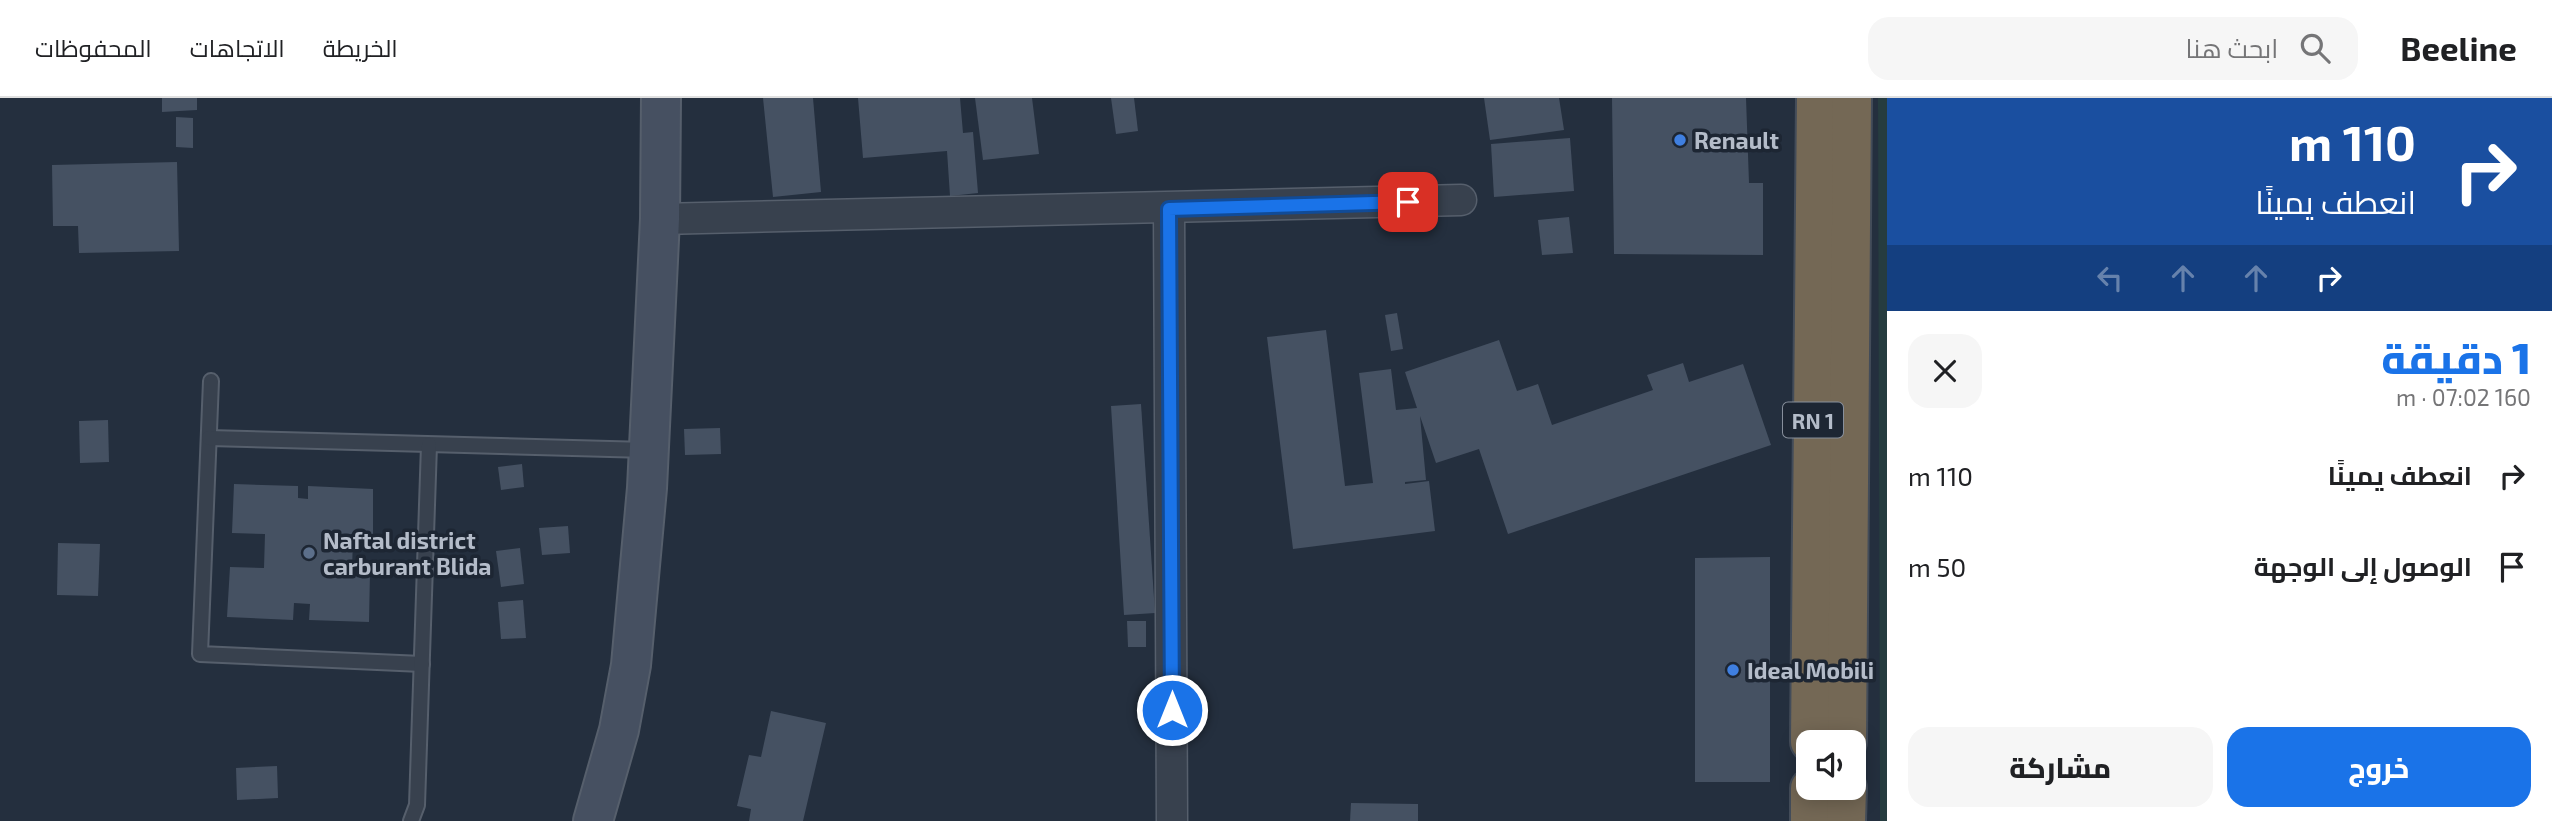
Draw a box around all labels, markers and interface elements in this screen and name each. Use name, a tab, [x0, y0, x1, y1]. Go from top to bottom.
search box	[1868, 17, 2358, 80]
text: Beeline	[2400, 28, 2517, 68]
icon: search	[2296, 29, 2334, 67]
text: ابحث هنا	[2186, 32, 2278, 63]
text: المحفوظات	[35, 33, 152, 62]
text: الاتجاهات	[190, 33, 285, 62]
text: الخريطة	[323, 33, 398, 62]
text: 110 m	[2289, 112, 2416, 171]
place label: Renault	[1694, 126, 1779, 154]
icon: right	[2440, 126, 2531, 217]
marker: Renault	[1672, 132, 1688, 148]
pin	[1378, 172, 1438, 232]
text: انعطف يمينًا	[2255, 182, 2416, 220]
icon: arrive	[1389, 183, 1427, 221]
icon: left	[2091, 259, 2129, 297]
icon: ahead	[2164, 259, 2202, 297]
icon: ahead	[2237, 259, 2275, 297]
icon: right	[2310, 259, 2348, 297]
text: 1 دقيقة	[2381, 332, 2531, 382]
button: close	[1908, 334, 1982, 408]
text: 160 m · 07:02	[2396, 383, 2531, 411]
road number: RN 1	[1783, 402, 1843, 438]
icon: right	[2493, 457, 2531, 495]
text: انعطف يمينًا	[2328, 459, 2472, 490]
text: 110 m	[1908, 460, 1973, 491]
place label: Naftal district carburant Blida	[323, 526, 491, 580]
marker: Naftal district carburant Blida	[301, 545, 317, 561]
icon: arrive	[2493, 548, 2531, 586]
text: الوصول إلى الوجهة	[2254, 550, 2472, 581]
text: 50 m	[1908, 551, 1966, 582]
place label: Ideal Mobili	[1747, 656, 1874, 684]
marker: Ideal Mobili	[1725, 662, 1741, 678]
position arrow	[1135, 673, 1209, 747]
button: مشاركة	[1908, 727, 2213, 807]
button: خروج	[2227, 727, 2531, 807]
map controls	[1796, 730, 1866, 800]
button: sound	[1796, 730, 1866, 800]

